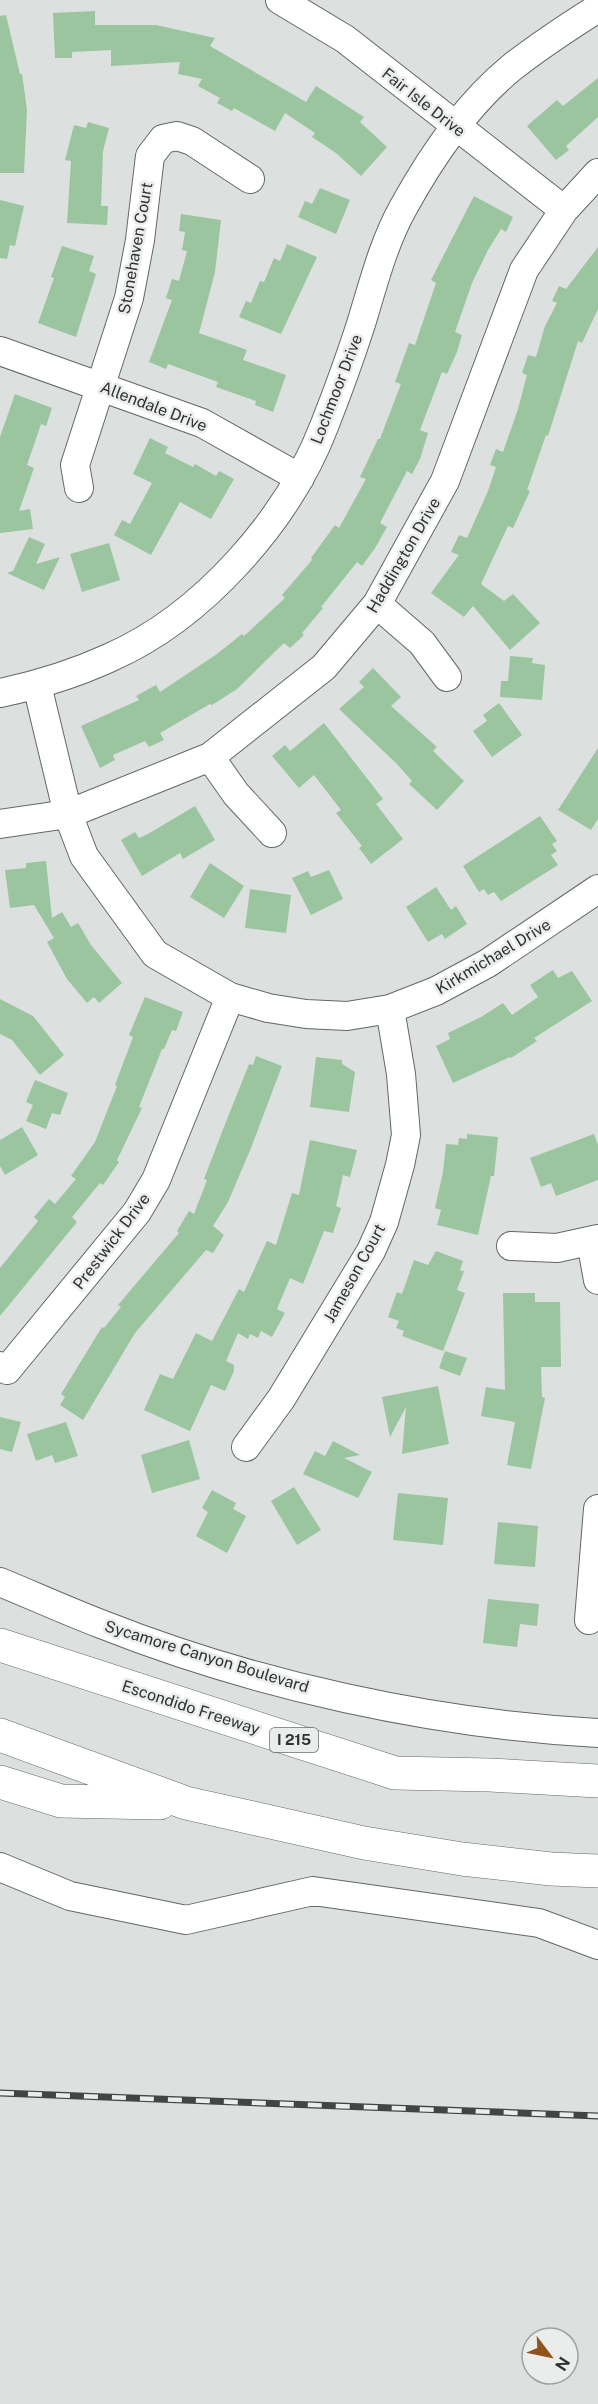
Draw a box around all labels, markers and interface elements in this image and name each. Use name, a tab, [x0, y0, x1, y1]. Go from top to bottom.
street label: Fair Isle Drive	[378, 64, 469, 141]
street label: Stonehaven Court	[115, 181, 156, 315]
street label: Lochmoor Drive	[307, 332, 366, 447]
street label: Allendale Drive	[98, 377, 210, 436]
street label: Haddington Drive	[363, 494, 444, 616]
street label: Kirkmichael Drive	[432, 915, 554, 998]
street label: Prestwick Drive	[69, 1189, 154, 1293]
street label: Jameson Court	[320, 1221, 389, 1326]
street label: Sycamore Canyon Boulevard	[102, 1616, 311, 1697]
street label: Escondido Freeway	[120, 1676, 263, 1739]
road number: I 215	[270, 1728, 318, 1752]
north arrow	[520, 2326, 580, 2386]
text: N	[551, 2353, 574, 2374]

